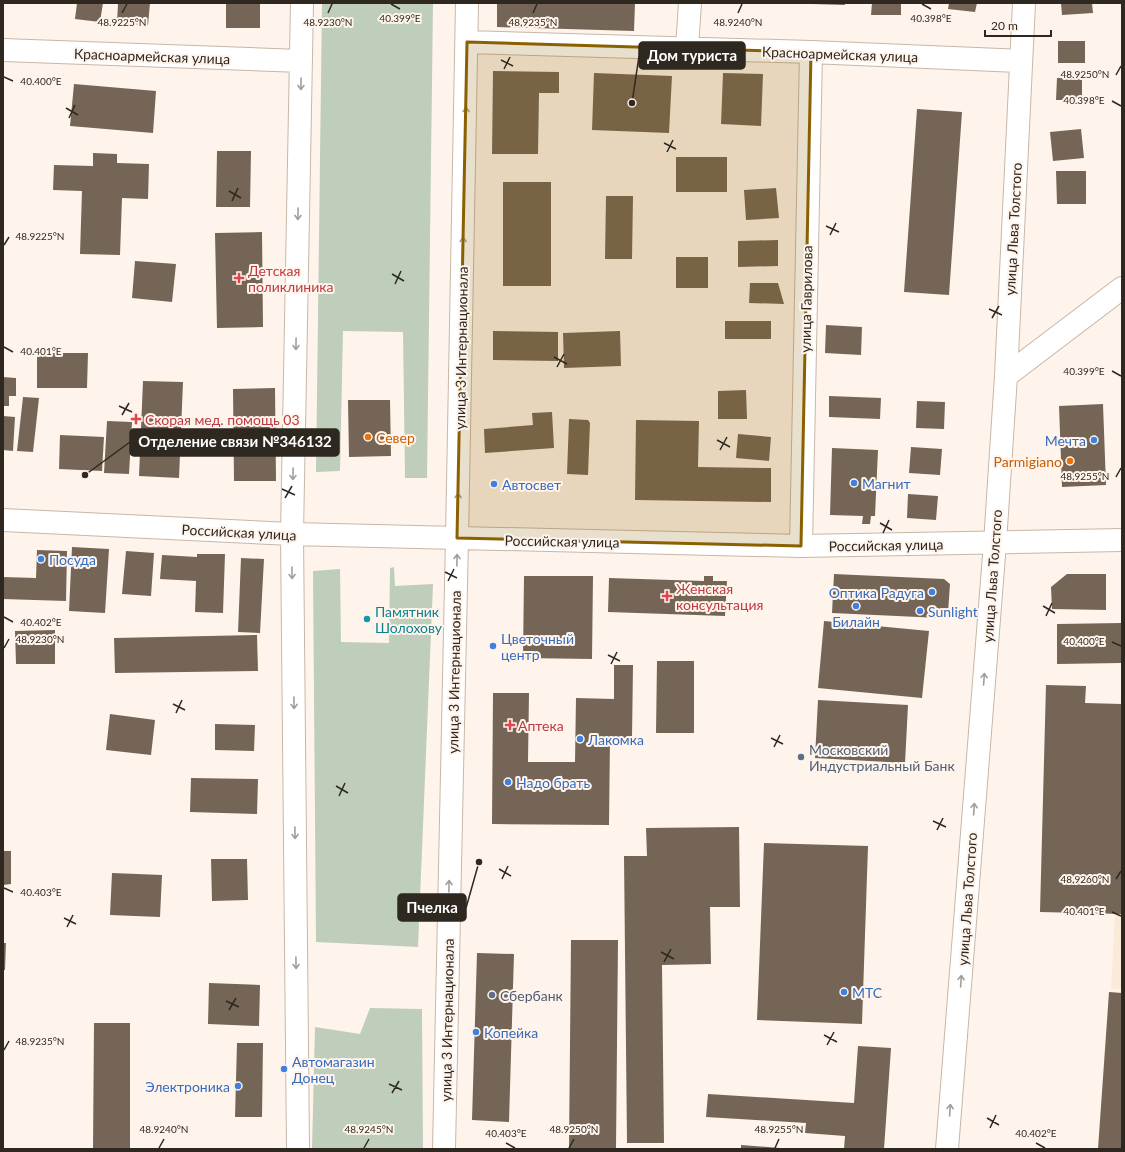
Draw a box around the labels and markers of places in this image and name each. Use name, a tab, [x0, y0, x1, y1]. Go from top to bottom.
callout: Дом туриста	[639, 42, 745, 69]
place label: Детская поликлиника	[248, 262, 334, 295]
marker: Детская поликлиника	[233, 272, 245, 284]
place label: Скорая мед. помощь 03	[145, 411, 300, 428]
marker: Скорая мед. помощь 03	[130, 413, 142, 425]
callout: Отделение связи №346132	[130, 429, 339, 456]
place label: Север	[376, 429, 415, 446]
marker: Север	[363, 432, 373, 442]
place label: Мечта	[1045, 432, 1086, 449]
marker: Мечта	[1089, 435, 1099, 445]
place label: Parmigiano	[994, 453, 1062, 470]
marker: Parmigiano	[1065, 456, 1075, 466]
place label: Магнит	[862, 475, 911, 492]
place label: Автосвет	[502, 476, 561, 493]
marker: Магнит	[849, 478, 859, 488]
marker: Автосвет	[489, 479, 499, 489]
place label: Посуда	[49, 551, 96, 568]
marker: Посуда	[36, 554, 46, 564]
place label: Женская консультация	[676, 580, 763, 613]
place label: Оптика Радуга	[829, 584, 924, 601]
marker: Оптика Радуга	[927, 587, 937, 597]
marker: Женская консультация	[661, 590, 673, 602]
marker: Билайн	[851, 601, 861, 611]
place label: Памятник Шолохову	[375, 603, 443, 636]
place label: Sunlight	[928, 603, 978, 620]
marker: Sunlight	[915, 606, 925, 616]
place label: Билайн	[832, 613, 880, 630]
marker: Памятник Шолохову	[362, 614, 372, 624]
place label: Цветочный центр	[501, 630, 574, 663]
marker: Цветочный центр	[488, 641, 498, 651]
place label: Аптека	[518, 717, 564, 734]
marker: Аптека	[505, 720, 515, 730]
place label: Лакомка	[587, 731, 644, 748]
marker: Лакомка	[575, 734, 585, 744]
place label: Московский Индустриальный Банк	[809, 741, 955, 774]
marker: Московский Индустриальный Банк	[796, 752, 806, 762]
place label: Надо брать	[516, 774, 590, 791]
marker: Надо брать	[503, 777, 513, 787]
callout: Пчелка	[398, 894, 466, 921]
place label: МТС	[852, 984, 883, 1001]
place label: Сбербанк	[500, 987, 564, 1004]
marker: МТС	[839, 987, 849, 997]
marker: Сбербанк	[487, 990, 497, 1000]
place label: Копейка	[484, 1024, 538, 1041]
marker: Копейка	[471, 1027, 481, 1037]
place label: Автомагазин Донец	[292, 1053, 375, 1086]
marker: Автомагазин Донец	[279, 1064, 289, 1074]
place label: Электроника	[145, 1078, 230, 1095]
marker: Электроника	[233, 1081, 243, 1091]

